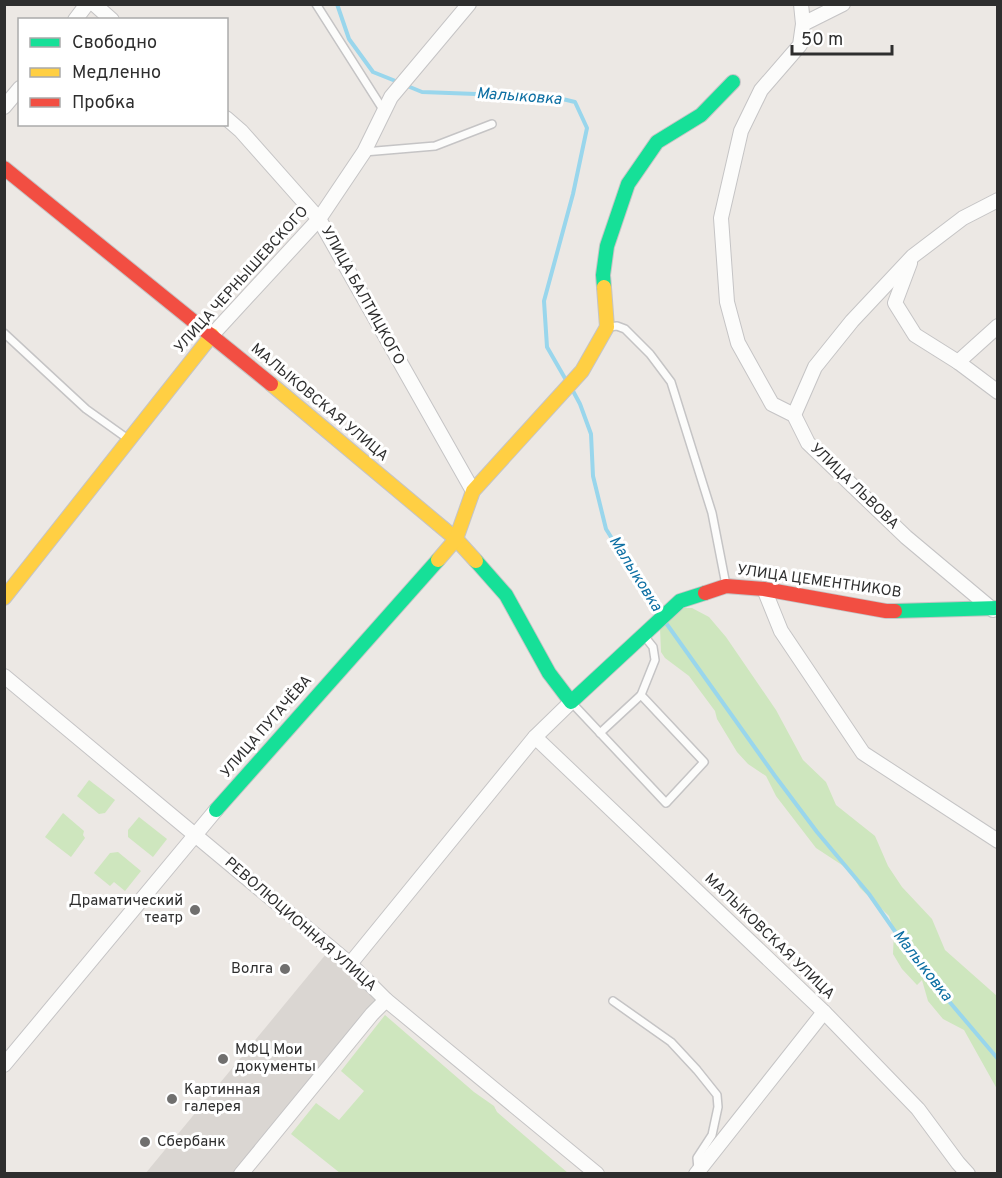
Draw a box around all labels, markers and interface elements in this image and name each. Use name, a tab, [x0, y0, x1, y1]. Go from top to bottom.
legend	[18, 18, 228, 126]
scale bar	[792, 18, 892, 56]
text: 50 m	[801, 29, 843, 52]
text: Свободно	[72, 32, 157, 55]
text: Медленно	[72, 62, 161, 85]
water label: Малыковка	[476, 84, 563, 110]
text: Пробка	[72, 92, 135, 115]
street label: УЛИЦА ЧЕРНЫШЕВСКОГО	[171, 203, 313, 357]
street label: УЛИЦА БАЛТИЦКОГО	[316, 223, 408, 369]
street label: МАЛЫКОВСКАЯ УЛИЦА	[246, 340, 392, 466]
street label: УЛИЦА ЛЬВОВА	[806, 440, 902, 534]
water label: Малыковка	[604, 533, 666, 616]
street label: УЛИЦА ЦЕМЕНТНИКОВ	[736, 561, 902, 603]
street label: УЛИЦА ПУГАЧЁВА	[216, 671, 317, 782]
street label: РЕВОЛЮЦИОННАЯ УЛИЦА	[220, 854, 380, 996]
street label: МАЛЫКОВСКАЯ УЛИЦА	[700, 870, 838, 1004]
place label: Драматический театр	[69, 892, 183, 928]
marker: Драматический театр	[188, 903, 202, 917]
water label: Малыковка	[888, 926, 957, 1006]
place label: Волга	[231, 960, 273, 979]
marker: Волга	[278, 962, 292, 976]
place label: МФЦ Мои документы	[235, 1041, 316, 1077]
marker: МФЦ Мои документы	[216, 1052, 230, 1066]
place label: Картинная галерея	[184, 1081, 260, 1117]
marker: Картинная галерея	[165, 1092, 179, 1106]
place label: Сбербанк	[157, 1133, 226, 1152]
marker: Сбербанк	[138, 1135, 152, 1149]

